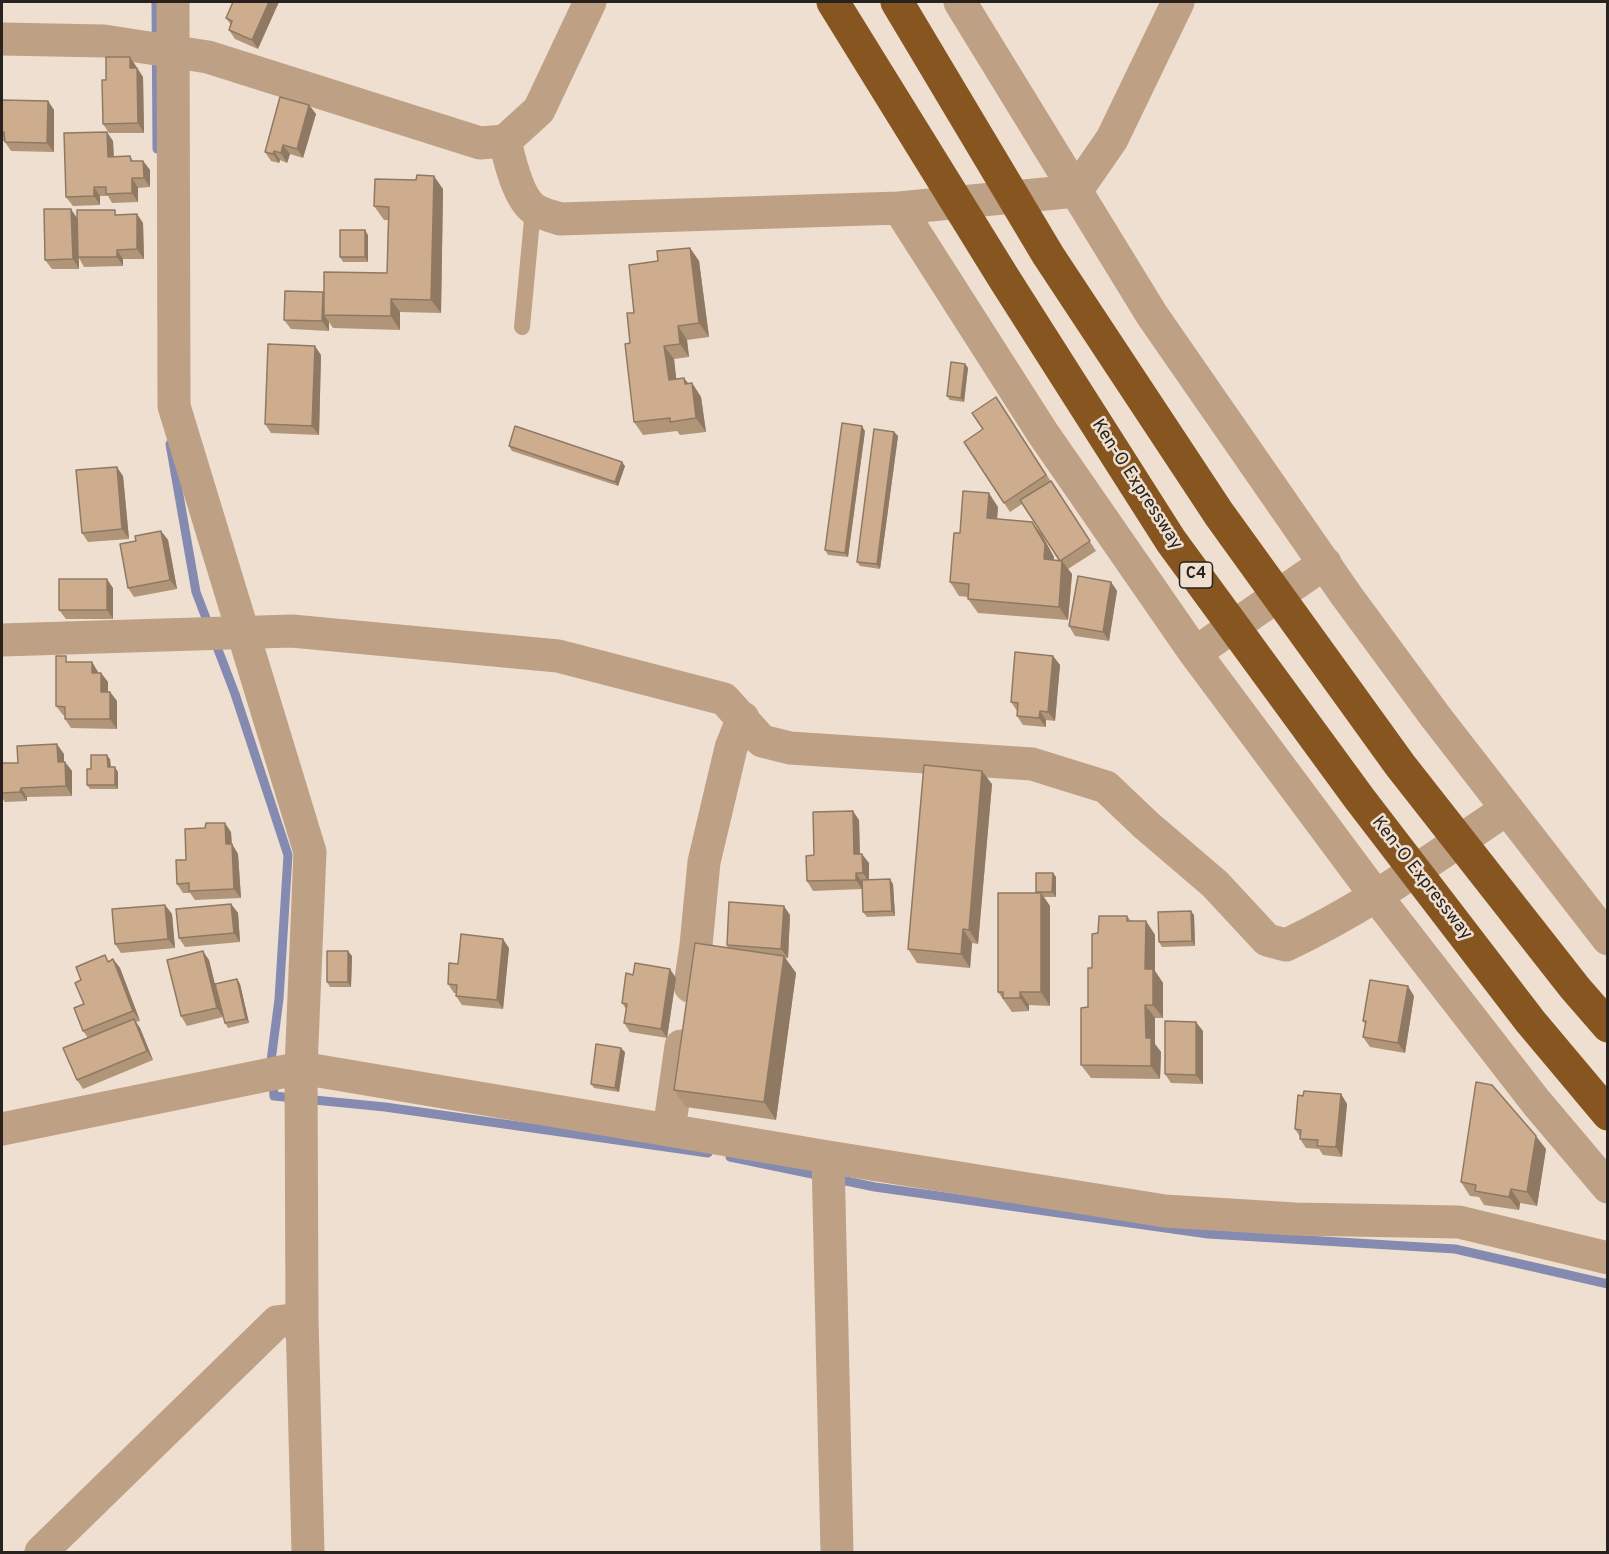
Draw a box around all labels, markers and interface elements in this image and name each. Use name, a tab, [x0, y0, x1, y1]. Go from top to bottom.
street label: Ken-O Expressway	[1086, 416, 1186, 554]
road number: C4	[1180, 562, 1212, 588]
street label: Ken-O Expressway	[1366, 813, 1476, 945]

